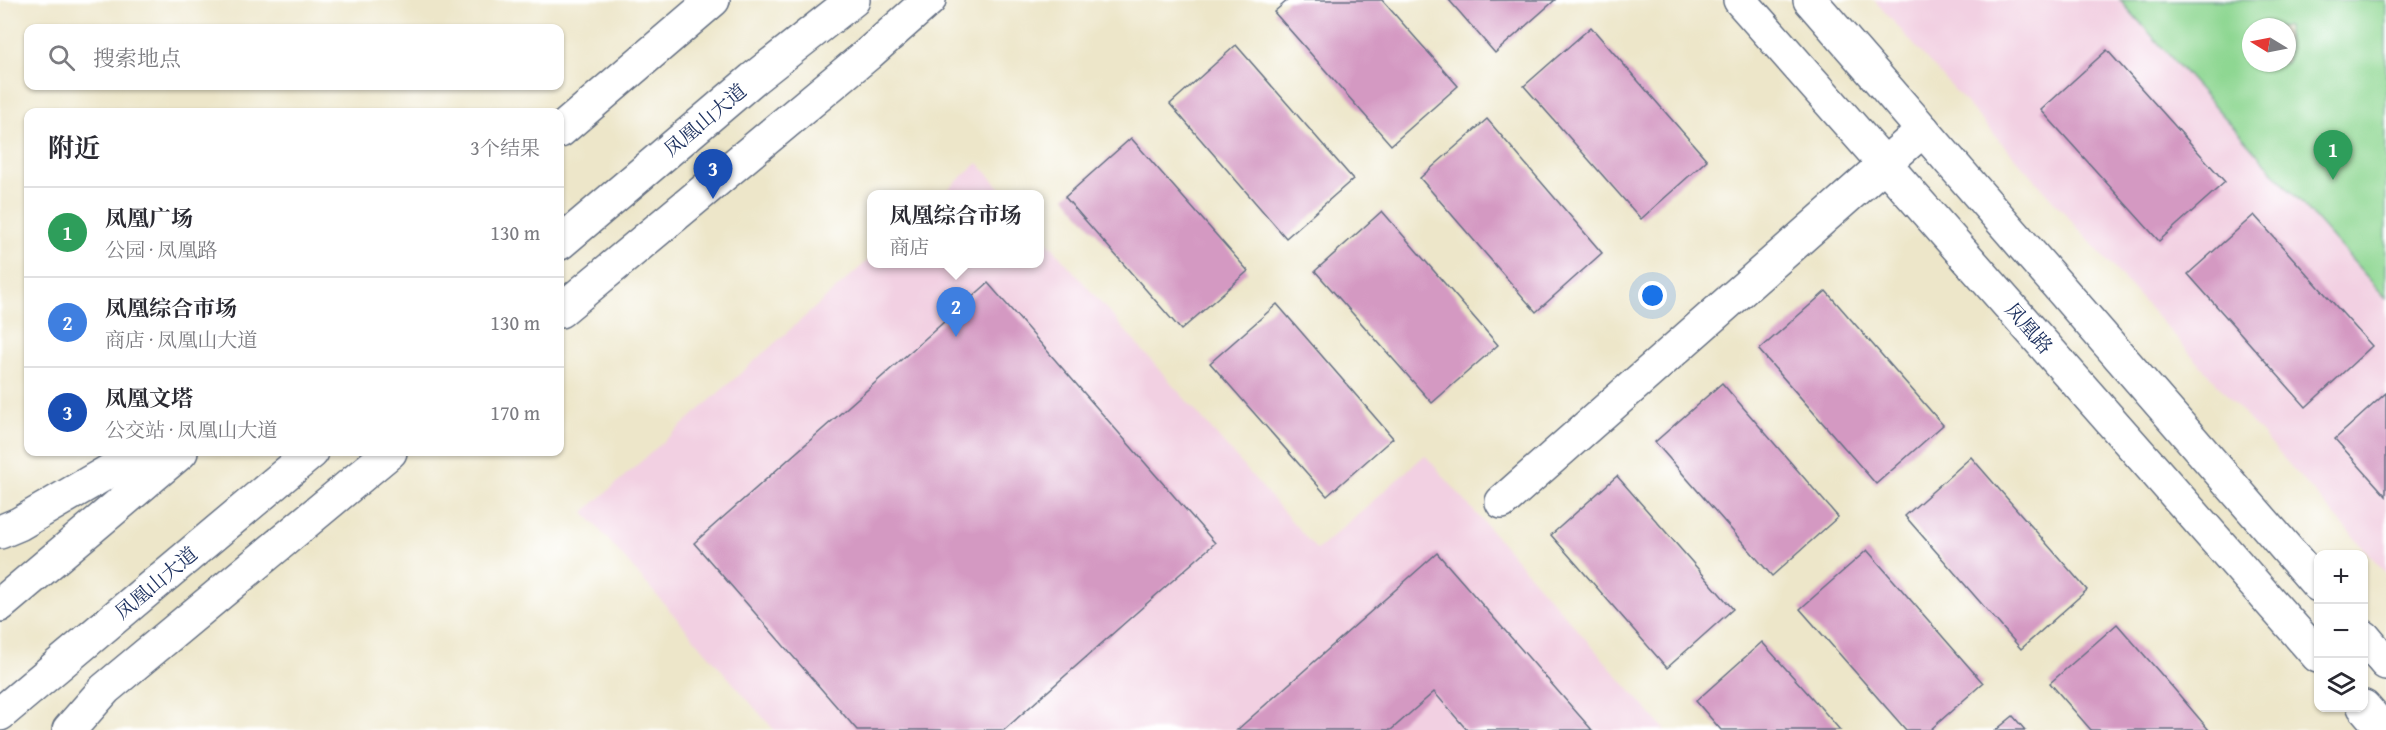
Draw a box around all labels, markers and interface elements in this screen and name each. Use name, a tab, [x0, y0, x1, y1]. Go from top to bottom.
north arrow	[2242, 18, 2296, 72]
search box	[24, 24, 564, 90]
icon: search	[45, 41, 78, 74]
text: 搜索地点	[93, 42, 181, 74]
street label: 凤凰山大道	[657, 76, 752, 163]
text: 附近	[48, 128, 100, 167]
pin: 1	[2314, 130, 2352, 180]
text: 3个结果	[470, 133, 540, 162]
pin: 3	[694, 150, 732, 199]
popup	[867, 190, 1044, 268]
text: 凤凰综合市场	[889, 199, 1022, 231]
text: 凤凰广场	[105, 202, 193, 234]
text: 1	[62, 218, 73, 247]
text: 130 m	[490, 218, 540, 247]
text: 商店	[889, 232, 929, 261]
text: 公园 · 凤凰路	[105, 235, 217, 264]
your location	[1638, 281, 1667, 310]
pin: 2	[936, 288, 976, 337]
text: 凤凰综合市场	[105, 292, 237, 324]
street label: 凤凰路	[1999, 296, 2060, 360]
text: 2	[62, 308, 73, 337]
text: 130 m	[490, 308, 540, 337]
text: 商店 · 凤凰山大道	[105, 325, 257, 354]
text: 凤凰文塔	[105, 382, 193, 414]
text: 3	[62, 398, 73, 427]
text: 170 m	[490, 398, 540, 427]
text: 公交站 · 凤凰山大道	[105, 415, 277, 444]
street label: 凤凰山大道	[108, 539, 203, 626]
map controls	[2314, 550, 2368, 712]
button: +	[2314, 550, 2368, 604]
button: −	[2314, 604, 2368, 658]
button: layers	[2314, 658, 2368, 712]

